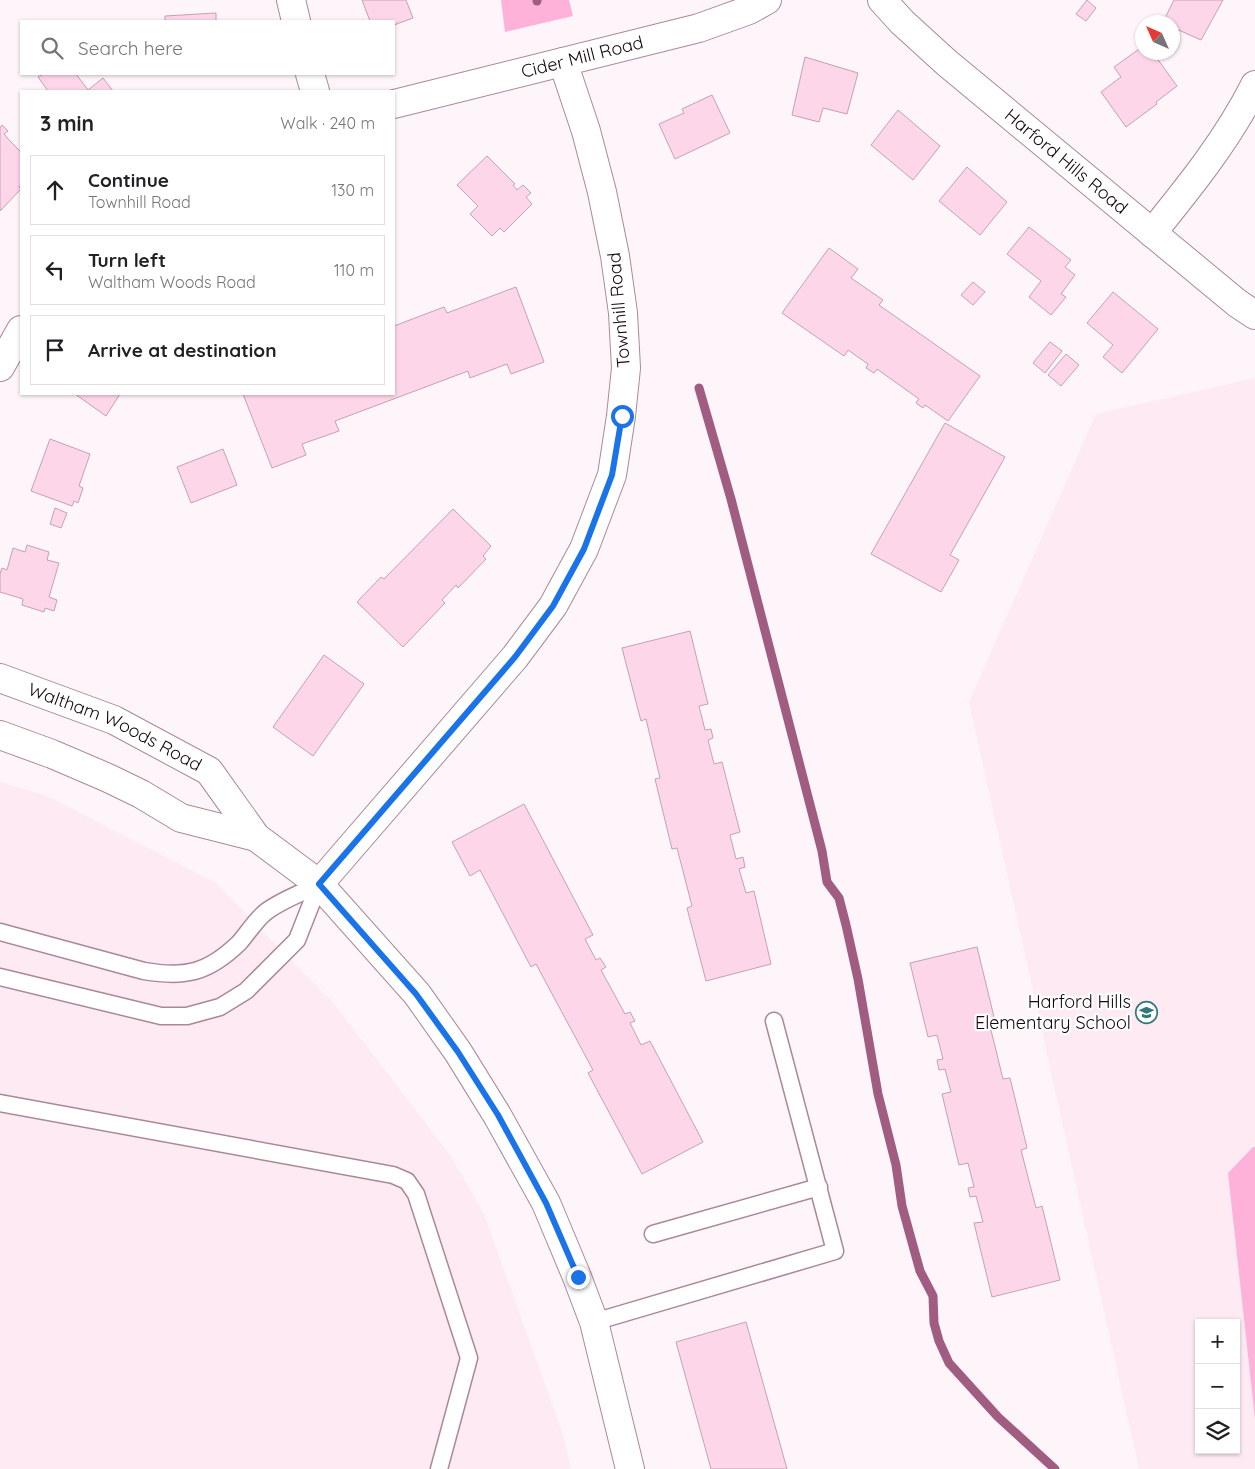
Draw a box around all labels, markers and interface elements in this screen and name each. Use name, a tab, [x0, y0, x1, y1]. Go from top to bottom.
north arrow	[1135, 15, 1180, 60]
search box	[20, 20, 395, 75]
street label: Cider Mill Road	[519, 30, 646, 83]
icon: search	[38, 34, 66, 62]
text: Search here	[78, 36, 183, 60]
street label: Harford Hills Road	[1000, 103, 1133, 219]
text: 3 min	[40, 110, 94, 136]
text: Walk · 240 m	[280, 113, 375, 133]
text: Continue	[88, 168, 169, 192]
icon: ahead	[41, 176, 69, 204]
text: 130 m	[331, 180, 374, 200]
text: Townhill Road	[88, 192, 191, 212]
text: Turn left	[88, 248, 166, 272]
street label: Townhill Road	[602, 252, 635, 369]
icon: left	[41, 256, 69, 284]
text: 110 m	[334, 260, 374, 280]
text: Waltham Woods Road	[88, 272, 256, 292]
icon: arrive	[41, 336, 69, 364]
text: Arrive at destination	[88, 338, 277, 362]
route start	[611, 405, 634, 428]
street label: Waltham Woods Road	[25, 677, 206, 776]
place label: Harford Hills Elementary School	[975, 990, 1131, 1034]
school or university icon: Harford Hills Elementary School	[1135, 1000, 1159, 1024]
route end	[567, 1266, 590, 1289]
map controls	[1195, 1319, 1240, 1454]
button: +	[1195, 1319, 1240, 1364]
button: −	[1195, 1364, 1240, 1409]
button: layers	[1195, 1409, 1240, 1454]

